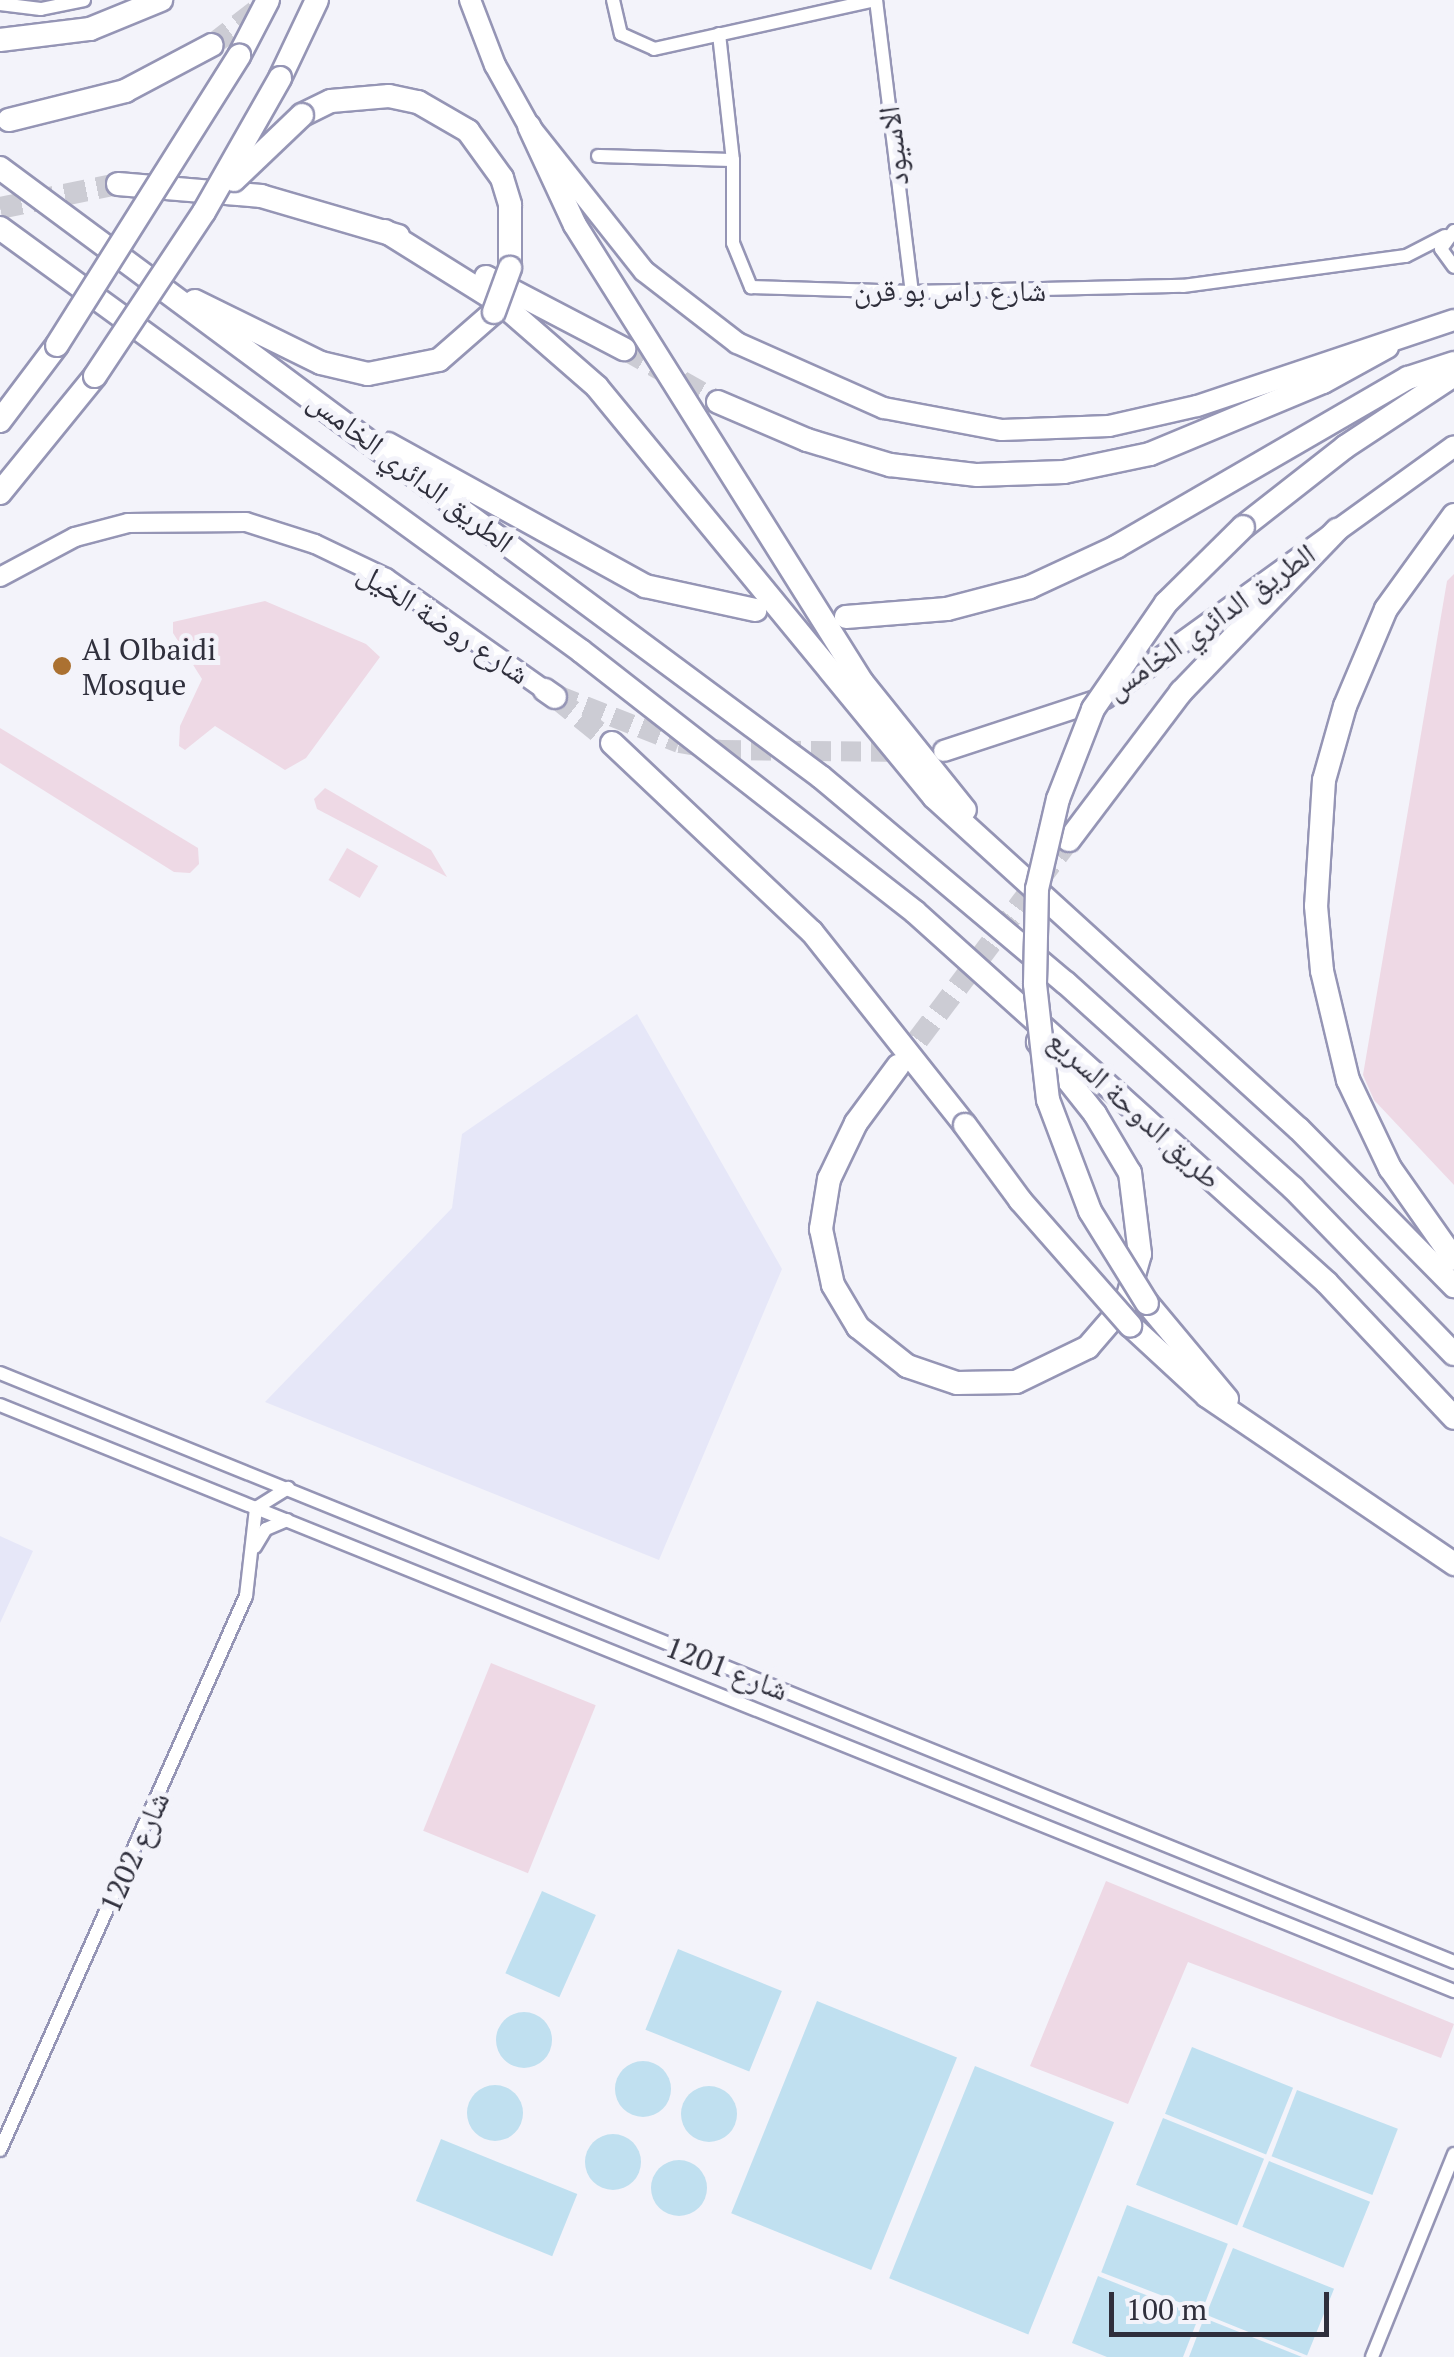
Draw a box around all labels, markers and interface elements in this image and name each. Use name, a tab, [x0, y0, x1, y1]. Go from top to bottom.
street label: الاسيود	[870, 104, 916, 188]
street label: شارع راس بو قرن	[854, 272, 1046, 308]
street label: الطريق الدائري الخامس	[301, 382, 521, 560]
street label: الطريق الدائري الخامس	[1098, 535, 1322, 707]
street label: شارع روضة الخيل	[352, 554, 536, 692]
place label: Al Olbaidi Mosque	[82, 631, 216, 702]
marker: Al Olbaidi Mosque	[51, 655, 73, 677]
street label: طريق الدوحة السريع	[1041, 1022, 1229, 1196]
street label: شارع 1201	[661, 1628, 793, 1708]
street label: شارع 1202	[91, 1786, 177, 1918]
scale bar	[1114, 2272, 1334, 2334]
text: 100 m	[1126, 2289, 1207, 2329]

